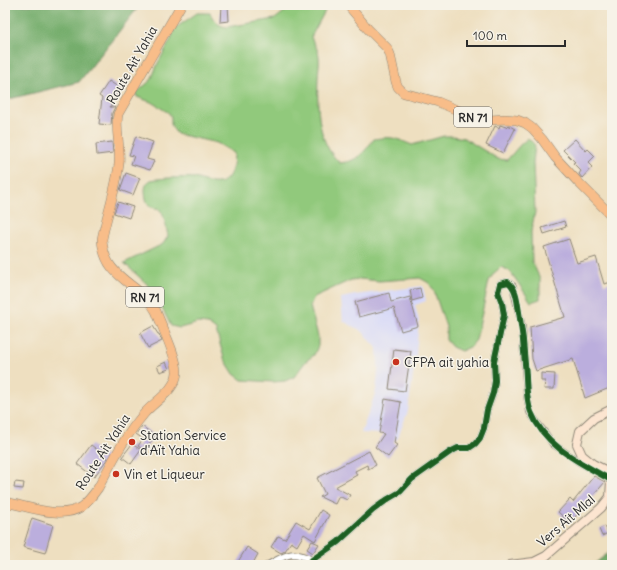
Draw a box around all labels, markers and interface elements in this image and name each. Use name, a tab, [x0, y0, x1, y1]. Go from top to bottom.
scale bar	[467, 22, 565, 48]
street label: Route Ait Yahia	[103, 23, 161, 107]
text: 100 m	[473, 28, 507, 43]
road number: RN 71	[454, 107, 492, 127]
road number: RN 71	[126, 287, 164, 307]
place label: CFPA ait yahia	[404, 354, 489, 371]
marker: CFPA ait yahia	[391, 357, 401, 367]
street label: Route Ait Yahia	[72, 411, 134, 493]
place label: Station Service d'Aït Yahia	[140, 427, 226, 459]
marker: Station Service d'Aït Yahia	[127, 437, 137, 447]
place label: Vin et Liqueur	[124, 466, 205, 483]
marker: Vin et Liqueur	[111, 469, 121, 479]
street label: Vers Ait Mlal	[533, 491, 599, 551]

